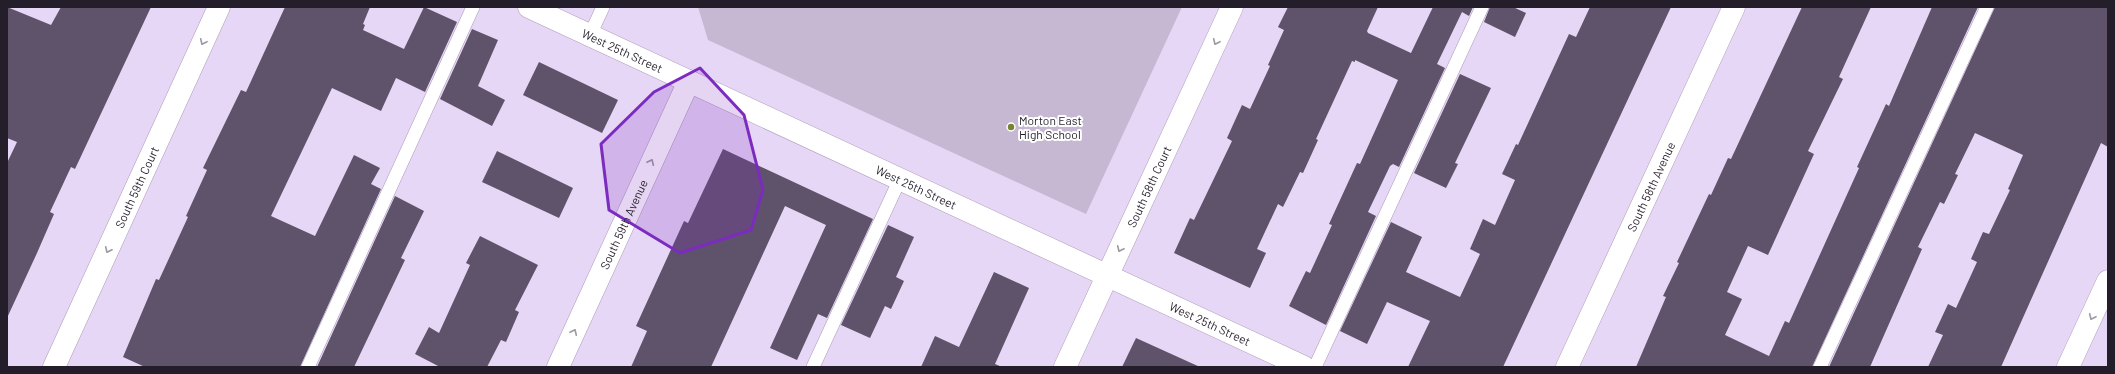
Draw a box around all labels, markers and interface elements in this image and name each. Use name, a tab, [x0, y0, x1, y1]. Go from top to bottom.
street label: West 25th Street	[580, 26, 665, 75]
one-way arrow	[200, 38, 208, 46]
one-way arrow	[1213, 38, 1221, 46]
place label: Morton East High School	[1019, 113, 1082, 141]
marker: Morton East High School	[1006, 122, 1016, 132]
street label: South 58th Avenue	[1624, 139, 1678, 233]
street label: South 59th Court	[112, 144, 161, 230]
street label: South 58th Court	[1124, 144, 1174, 229]
one-way arrow	[646, 159, 654, 167]
street label: West 25th Street	[874, 162, 959, 212]
street label: South 59th Avenue	[597, 177, 650, 271]
one-way arrow	[105, 245, 113, 253]
one-way arrow	[1117, 245, 1125, 253]
street label: West 25th Street	[1167, 299, 1253, 348]
one-way arrow	[2089, 312, 2097, 320]
one-way arrow	[569, 328, 577, 336]

